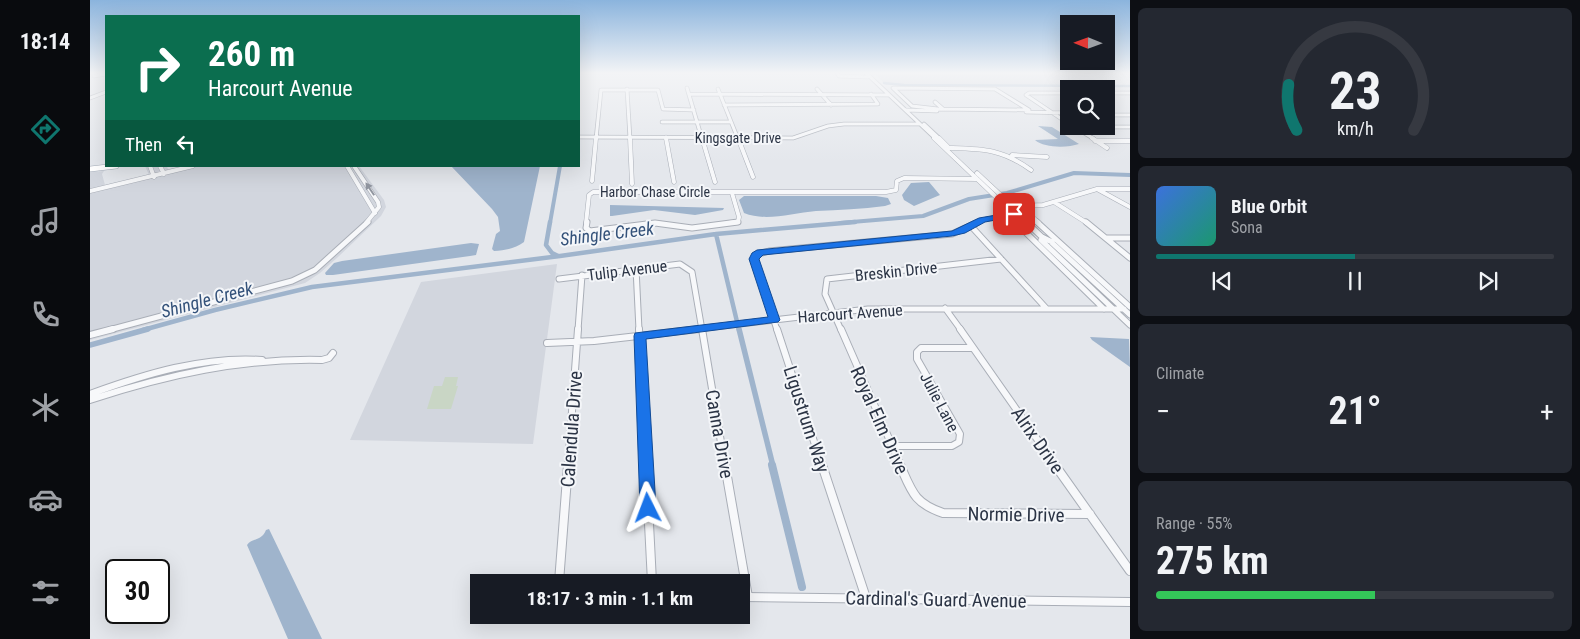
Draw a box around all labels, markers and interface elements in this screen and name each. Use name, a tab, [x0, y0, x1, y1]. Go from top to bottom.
north arrow	[1060, 15, 1115, 70]
map controls	[1060, 15, 1115, 135]
text: 18:14	[20, 29, 70, 54]
text: 260 m	[208, 34, 295, 75]
icon: right	[125, 35, 190, 100]
text: 23	[1329, 61, 1381, 122]
text: Harcourt Avenue	[208, 76, 353, 101]
button: search	[1060, 80, 1115, 135]
icon: directions	[28, 112, 63, 147]
text: km/h	[1337, 118, 1373, 139]
icon: left	[172, 130, 200, 158]
street label: Kingsgate Drive	[695, 130, 782, 146]
text: Then	[125, 133, 162, 156]
one-way arrow	[365, 183, 374, 196]
street label: Harbor Chase Circle	[600, 184, 711, 200]
pin	[993, 193, 1035, 235]
text: Blue Orbit	[1231, 195, 1307, 218]
icon: arrive	[1000, 200, 1028, 228]
icon: music	[28, 204, 63, 239]
water label: Shingle Creek	[559, 217, 656, 250]
text: Sona	[1231, 218, 1263, 237]
street label: Tulip Avenue	[586, 256, 668, 285]
street label: Breskin Drive	[854, 258, 938, 285]
icon: previous	[1208, 267, 1236, 295]
icon: pause	[1341, 267, 1369, 295]
icon: next	[1474, 267, 1502, 295]
water label: Shingle Creek	[159, 277, 256, 322]
icon: phone	[28, 297, 63, 332]
street label: Harcourt Avenue	[797, 300, 903, 327]
street label: Ligustrum Way	[778, 363, 835, 476]
street label: Royal Elm Drive	[846, 363, 914, 478]
text: Climate	[1156, 364, 1204, 383]
street label: Julie Lane	[916, 369, 963, 435]
street label: Calendula Drive	[556, 370, 587, 488]
street label: Canna Drive	[700, 388, 739, 480]
text: 21°	[1328, 389, 1382, 433]
icon: climate	[28, 390, 63, 425]
text: −	[1156, 395, 1170, 428]
text: +	[1540, 395, 1554, 428]
street label: Alrix Drive	[1006, 403, 1069, 478]
position arrow	[621, 481, 673, 533]
icon: car	[28, 482, 63, 517]
street label: Normie Drive	[967, 502, 1065, 527]
text: Range · 55%	[1156, 514, 1232, 533]
text: 275 km	[1156, 539, 1269, 583]
speed limit sign: 30	[105, 559, 170, 624]
icon: filters	[28, 575, 63, 610]
street label: Cardinal's Guard Avenue	[845, 586, 1027, 613]
text: 18:17 · 3 min · 1.1 km	[527, 587, 693, 610]

